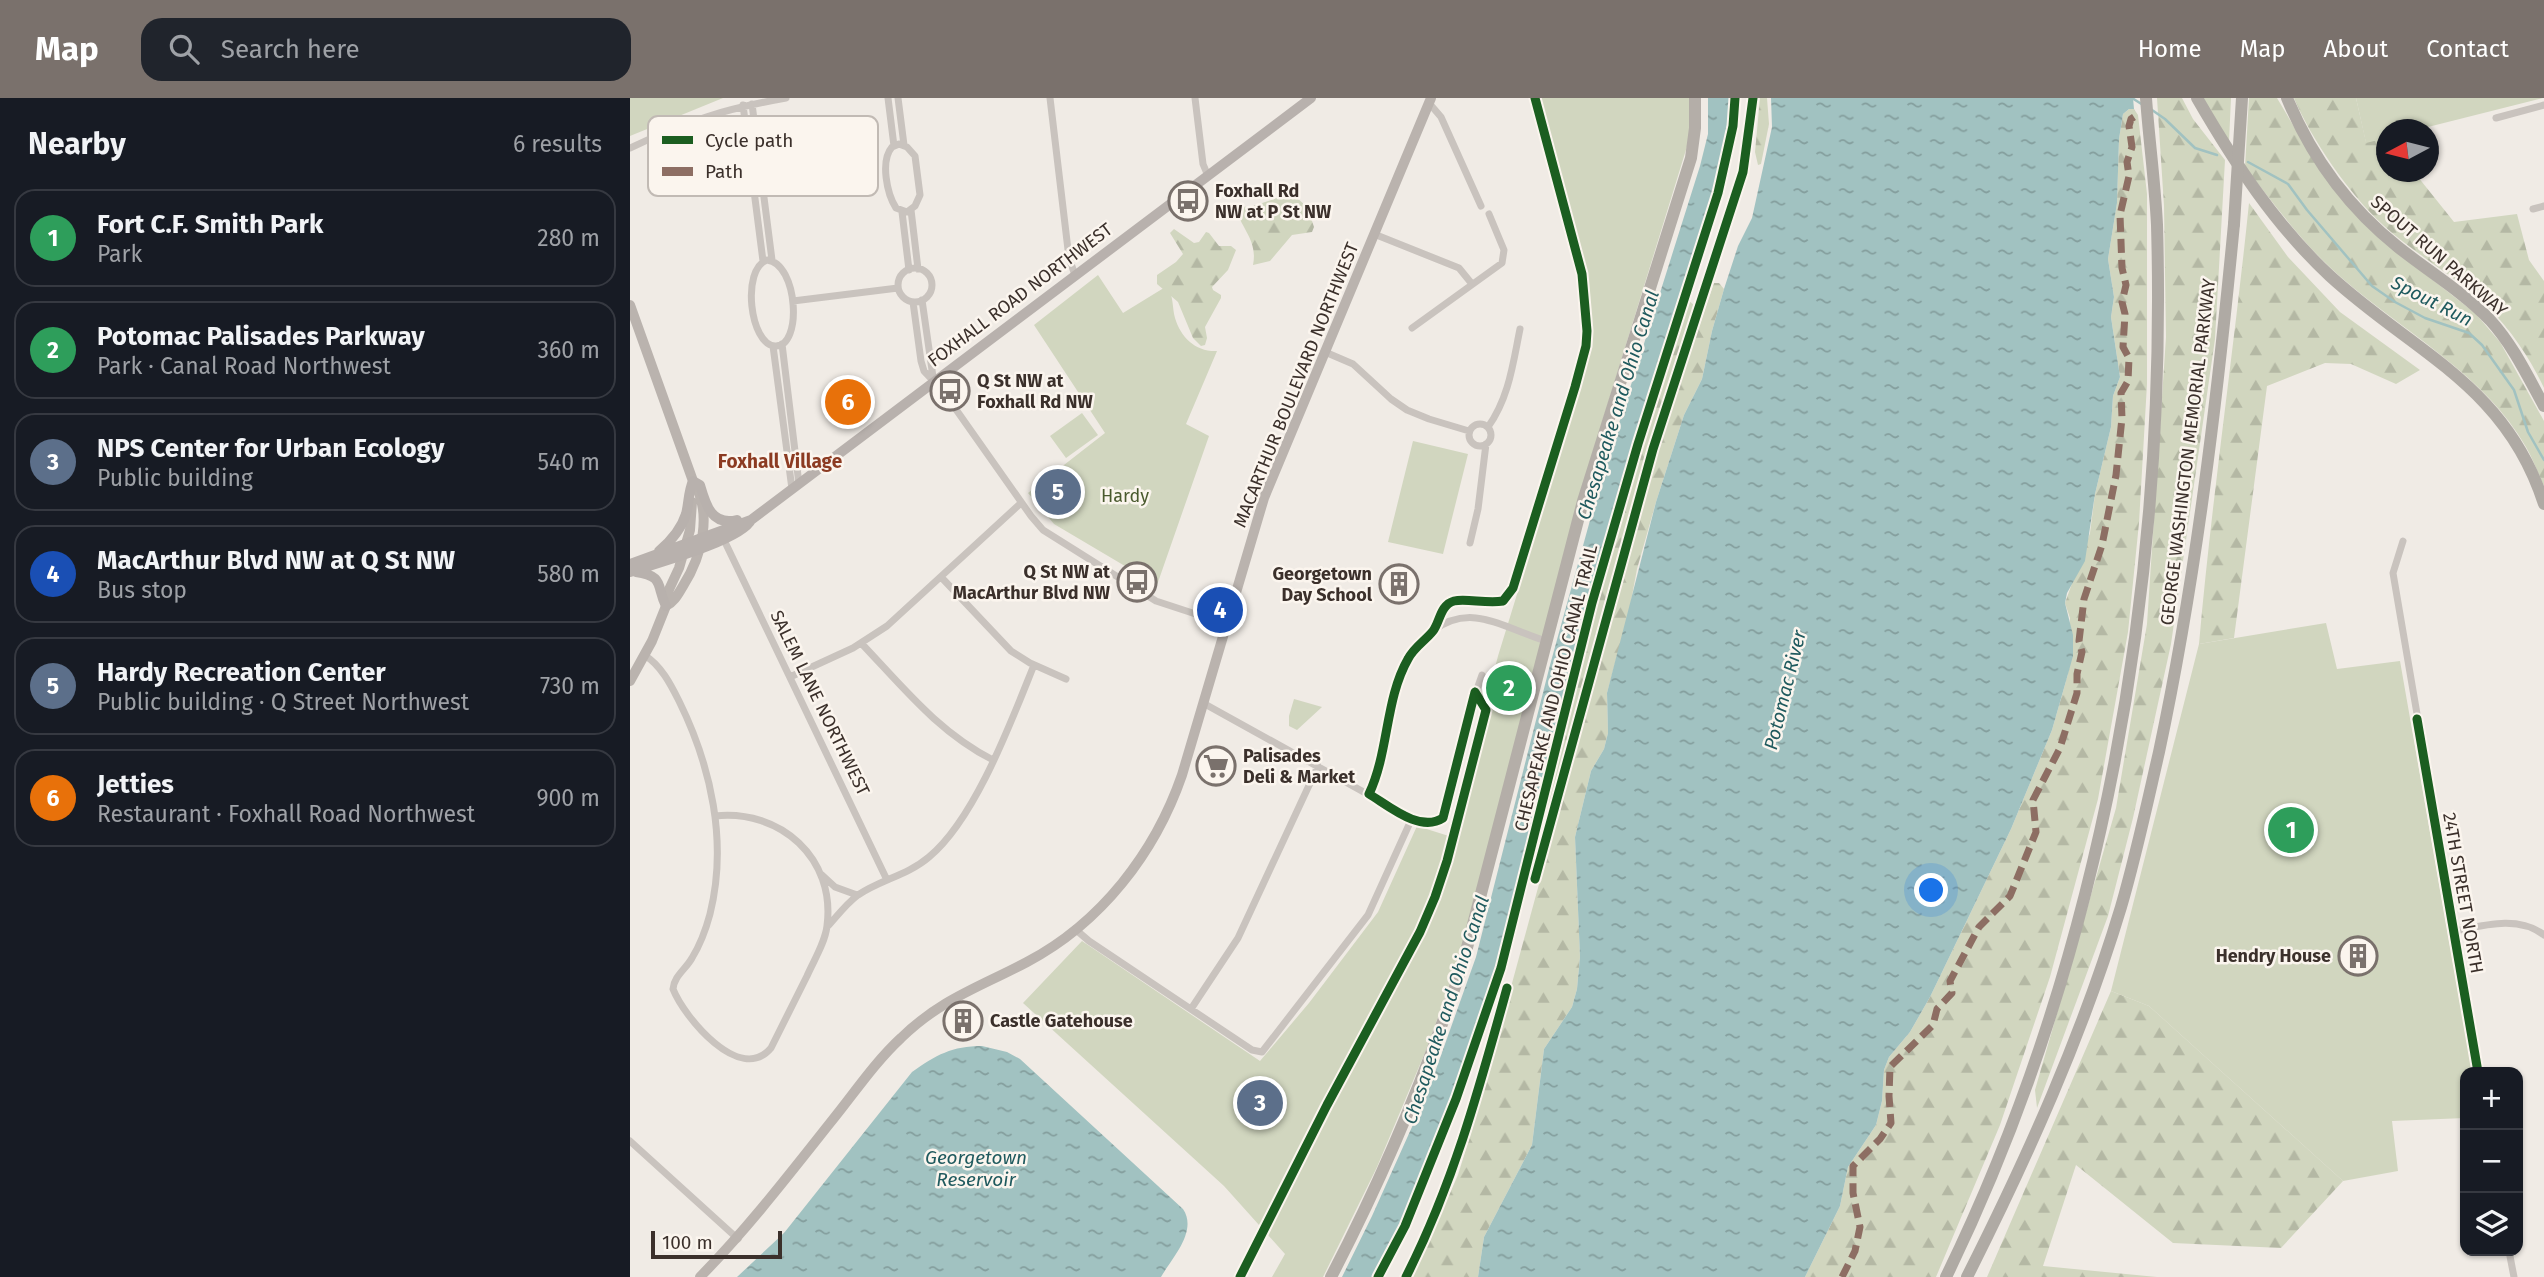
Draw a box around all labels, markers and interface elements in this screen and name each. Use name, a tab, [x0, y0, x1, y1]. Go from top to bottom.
search box	[141, 18, 631, 81]
text: Map	[35, 29, 99, 69]
icon: search	[165, 30, 203, 68]
text: Search here	[221, 34, 360, 65]
text: Home	[2138, 35, 2202, 63]
text: Map	[2240, 35, 2286, 63]
text: About	[2324, 35, 2388, 63]
text: Contact	[2426, 35, 2509, 63]
legend	[648, 116, 878, 196]
north arrow	[2376, 119, 2439, 182]
text: Nearby	[28, 126, 126, 162]
text: Cycle path	[705, 129, 793, 152]
text: 6 results	[513, 130, 602, 158]
text: Path	[705, 160, 743, 183]
bus stop icon: Foxhall Rd NW at P St NW	[1167, 180, 1209, 222]
place label: Foxhall Rd NW at P St NW	[1215, 180, 1332, 223]
street label: SPOUT RUN PARKWAY	[2366, 191, 2512, 321]
text: Fort C.F. Smith Park	[97, 209, 323, 240]
street label: FOXHALL ROAD NORTHWEST	[923, 218, 1117, 372]
text: 1	[48, 224, 58, 252]
text: 280 m	[537, 224, 600, 252]
street label: MACARTHUR BOULEVARD NORTHWEST	[1229, 239, 1364, 531]
text: Park	[97, 240, 142, 268]
water label: Spout Run	[2387, 270, 2477, 331]
street label: GEORGE WASHINGTON MEMORIAL PARKWAY	[2156, 277, 2220, 627]
water label: Chesapeake and Ohio Canal	[1572, 287, 1664, 523]
text: Potomac Palisades Parkway	[97, 321, 425, 352]
text: 2	[47, 336, 59, 364]
text: 360 m	[538, 336, 600, 364]
text: Park · Canal Road Northwest	[97, 352, 391, 380]
bus stop icon: Q St NW at Foxhall Rd NW	[929, 370, 971, 412]
place label: Q St NW at Foxhall Rd NW	[977, 370, 1093, 413]
pin: 6	[825, 376, 871, 428]
text: NPS Center for Urban Ecology	[97, 433, 444, 464]
text: 3	[47, 448, 59, 476]
text: 540 m	[538, 448, 600, 476]
district label: Foxhall Village	[718, 450, 842, 473]
text: Public building	[97, 464, 253, 492]
pin: 5	[1035, 466, 1081, 518]
park label: Hardy	[1101, 485, 1149, 507]
street label: CHESAPEAKE AND OHIO CANAL TRAIL	[1510, 542, 1602, 834]
text: MacArthur Blvd NW at Q St NW	[97, 545, 455, 576]
text: 4	[47, 560, 60, 588]
text: 580 m	[537, 560, 600, 588]
place label: Q St NW at MacArthur Blvd NW	[953, 561, 1111, 604]
bus stop icon: Q St NW at MacArthur Blvd NW	[1116, 561, 1158, 603]
place label: Georgetown Day School	[1272, 563, 1373, 606]
building icon: Georgetown Day School	[1378, 563, 1420, 605]
text: Bus stop	[97, 576, 187, 604]
pin: 4	[1197, 584, 1243, 636]
street label: SALEM LANE NORTHWEST	[766, 607, 875, 800]
water label: Potomac River	[1759, 627, 1811, 752]
text: Hardy Recreation Center	[97, 657, 386, 688]
pin: 2	[1486, 662, 1532, 714]
text: 5	[47, 672, 59, 700]
text: 730 m	[540, 672, 600, 700]
text: Public building · Q Street Northwest	[97, 688, 469, 716]
supermarket icon: Palisades Deli & Market	[1195, 745, 1237, 787]
place label: Palisades Deli & Market	[1243, 745, 1356, 788]
text: Jetties	[97, 769, 174, 800]
text: 6	[47, 784, 59, 812]
text: 900 m	[536, 784, 600, 812]
text: Restaurant · Foxhall Road Northwest	[97, 800, 475, 828]
pin: 1	[2268, 804, 2314, 856]
street label: 24TH STREET NORTH	[2438, 811, 2488, 975]
your location	[1914, 873, 1948, 907]
water label: Chesapeake and Ohio Canal	[1398, 893, 1494, 1127]
building icon: Hendry House	[2337, 935, 2379, 977]
place label: Hendry House	[2216, 945, 2331, 967]
building icon: Castle Gatehouse	[942, 1000, 984, 1042]
place label: Castle Gatehouse	[990, 1010, 1133, 1032]
map controls	[2460, 1067, 2523, 1256]
button: +	[2460, 1067, 2523, 1130]
pin: 3	[1237, 1077, 1283, 1129]
button: −	[2460, 1130, 2523, 1193]
water label: Georgetown Reservoir	[925, 1146, 1027, 1191]
button: layers	[2460, 1193, 2523, 1256]
scale bar	[651, 1228, 782, 1260]
text: 100 m	[662, 1231, 713, 1254]

